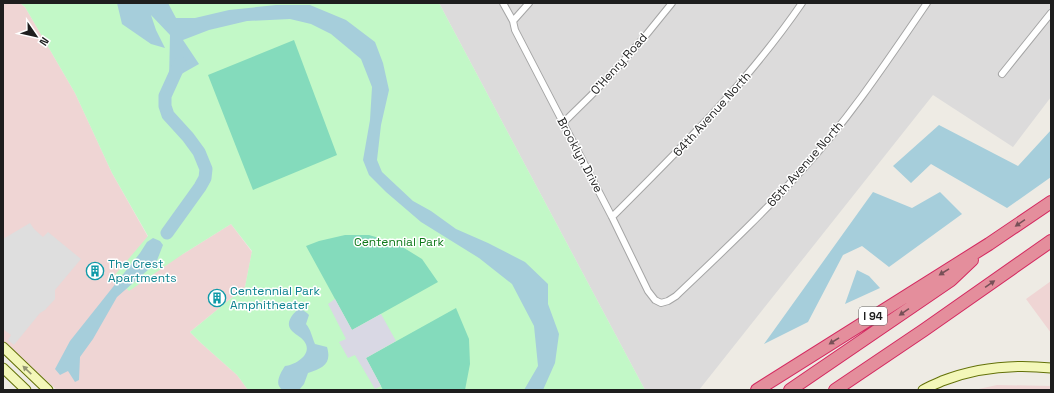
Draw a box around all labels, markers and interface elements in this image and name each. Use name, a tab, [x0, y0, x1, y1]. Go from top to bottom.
north arrow	[16, 16, 56, 56]
street label: O'Henry Road	[587, 30, 651, 98]
text: N	[36, 35, 52, 49]
street label: 64th Avenue North	[670, 68, 754, 160]
street label: Brooklyn Drive	[553, 115, 607, 195]
street label: 65th Avenue North	[763, 118, 847, 210]
one-way arrow	[1015, 219, 1025, 227]
park label: Centennial Park	[354, 234, 445, 250]
place label: The Crest Apartments	[108, 256, 177, 286]
building icon: The Crest Apartments	[85, 261, 105, 281]
one-way arrow	[938, 268, 950, 275]
one-way arrow	[985, 280, 996, 288]
place label: Centennial Park Amphitheater	[230, 283, 320, 313]
building icon: Centennial Park Amphitheater	[207, 288, 227, 308]
road number: I 94	[859, 307, 887, 325]
one-way arrow	[899, 308, 909, 316]
one-way arrow	[829, 337, 839, 345]
one-way arrow	[22, 365, 32, 374]

